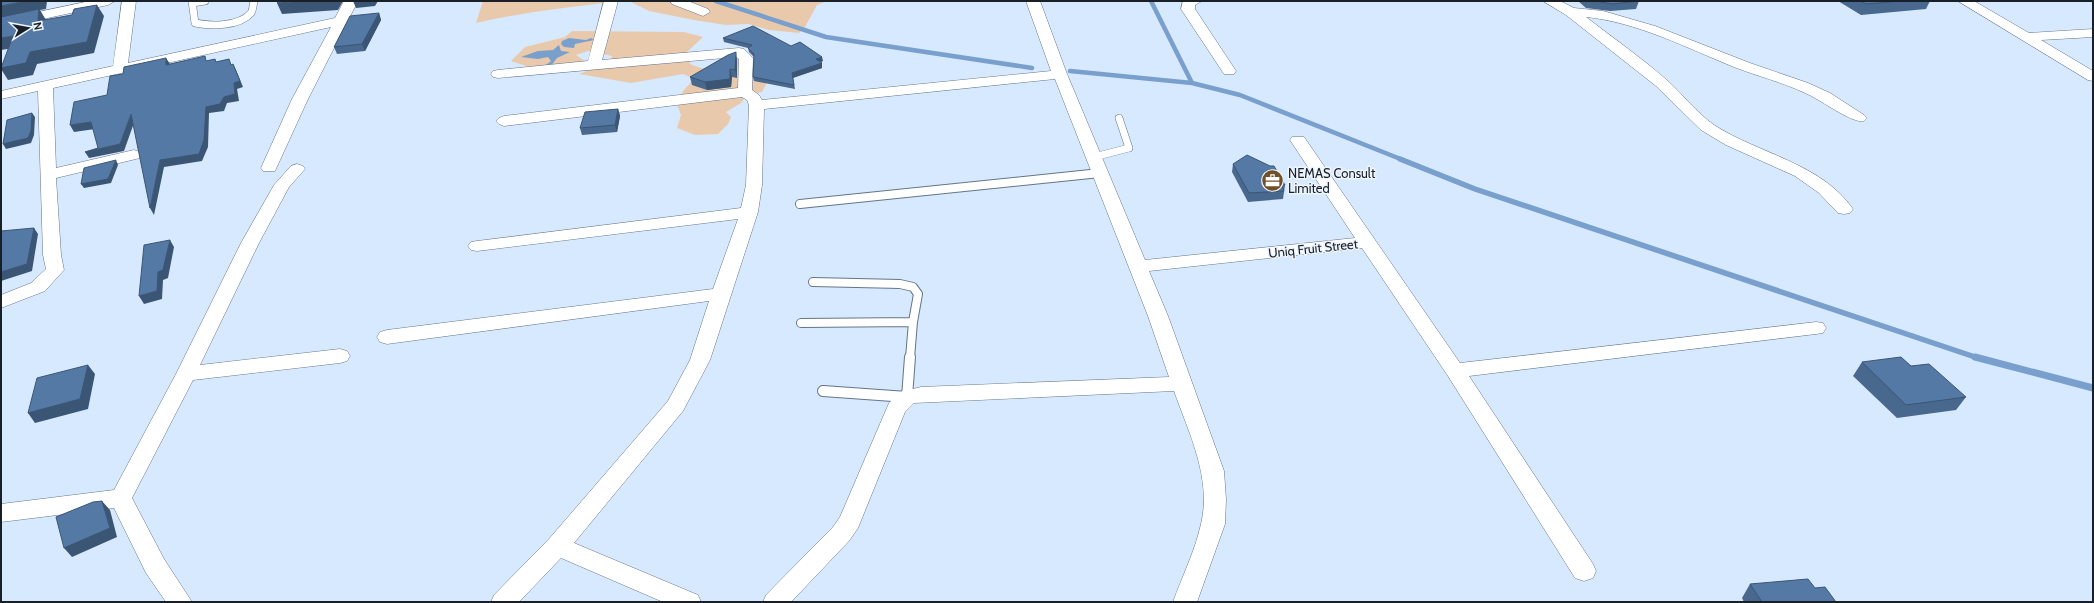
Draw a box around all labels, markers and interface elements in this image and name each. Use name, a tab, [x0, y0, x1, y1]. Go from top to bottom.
north arrow	[8, 8, 48, 48]
text: N	[30, 21, 45, 31]
place label: NEMAS Consult Limited	[1288, 165, 1376, 196]
office icon: NEMAS Consult Limited	[1259, 167, 1285, 193]
street label: Uniq Fruit Street	[1267, 235, 1359, 261]

